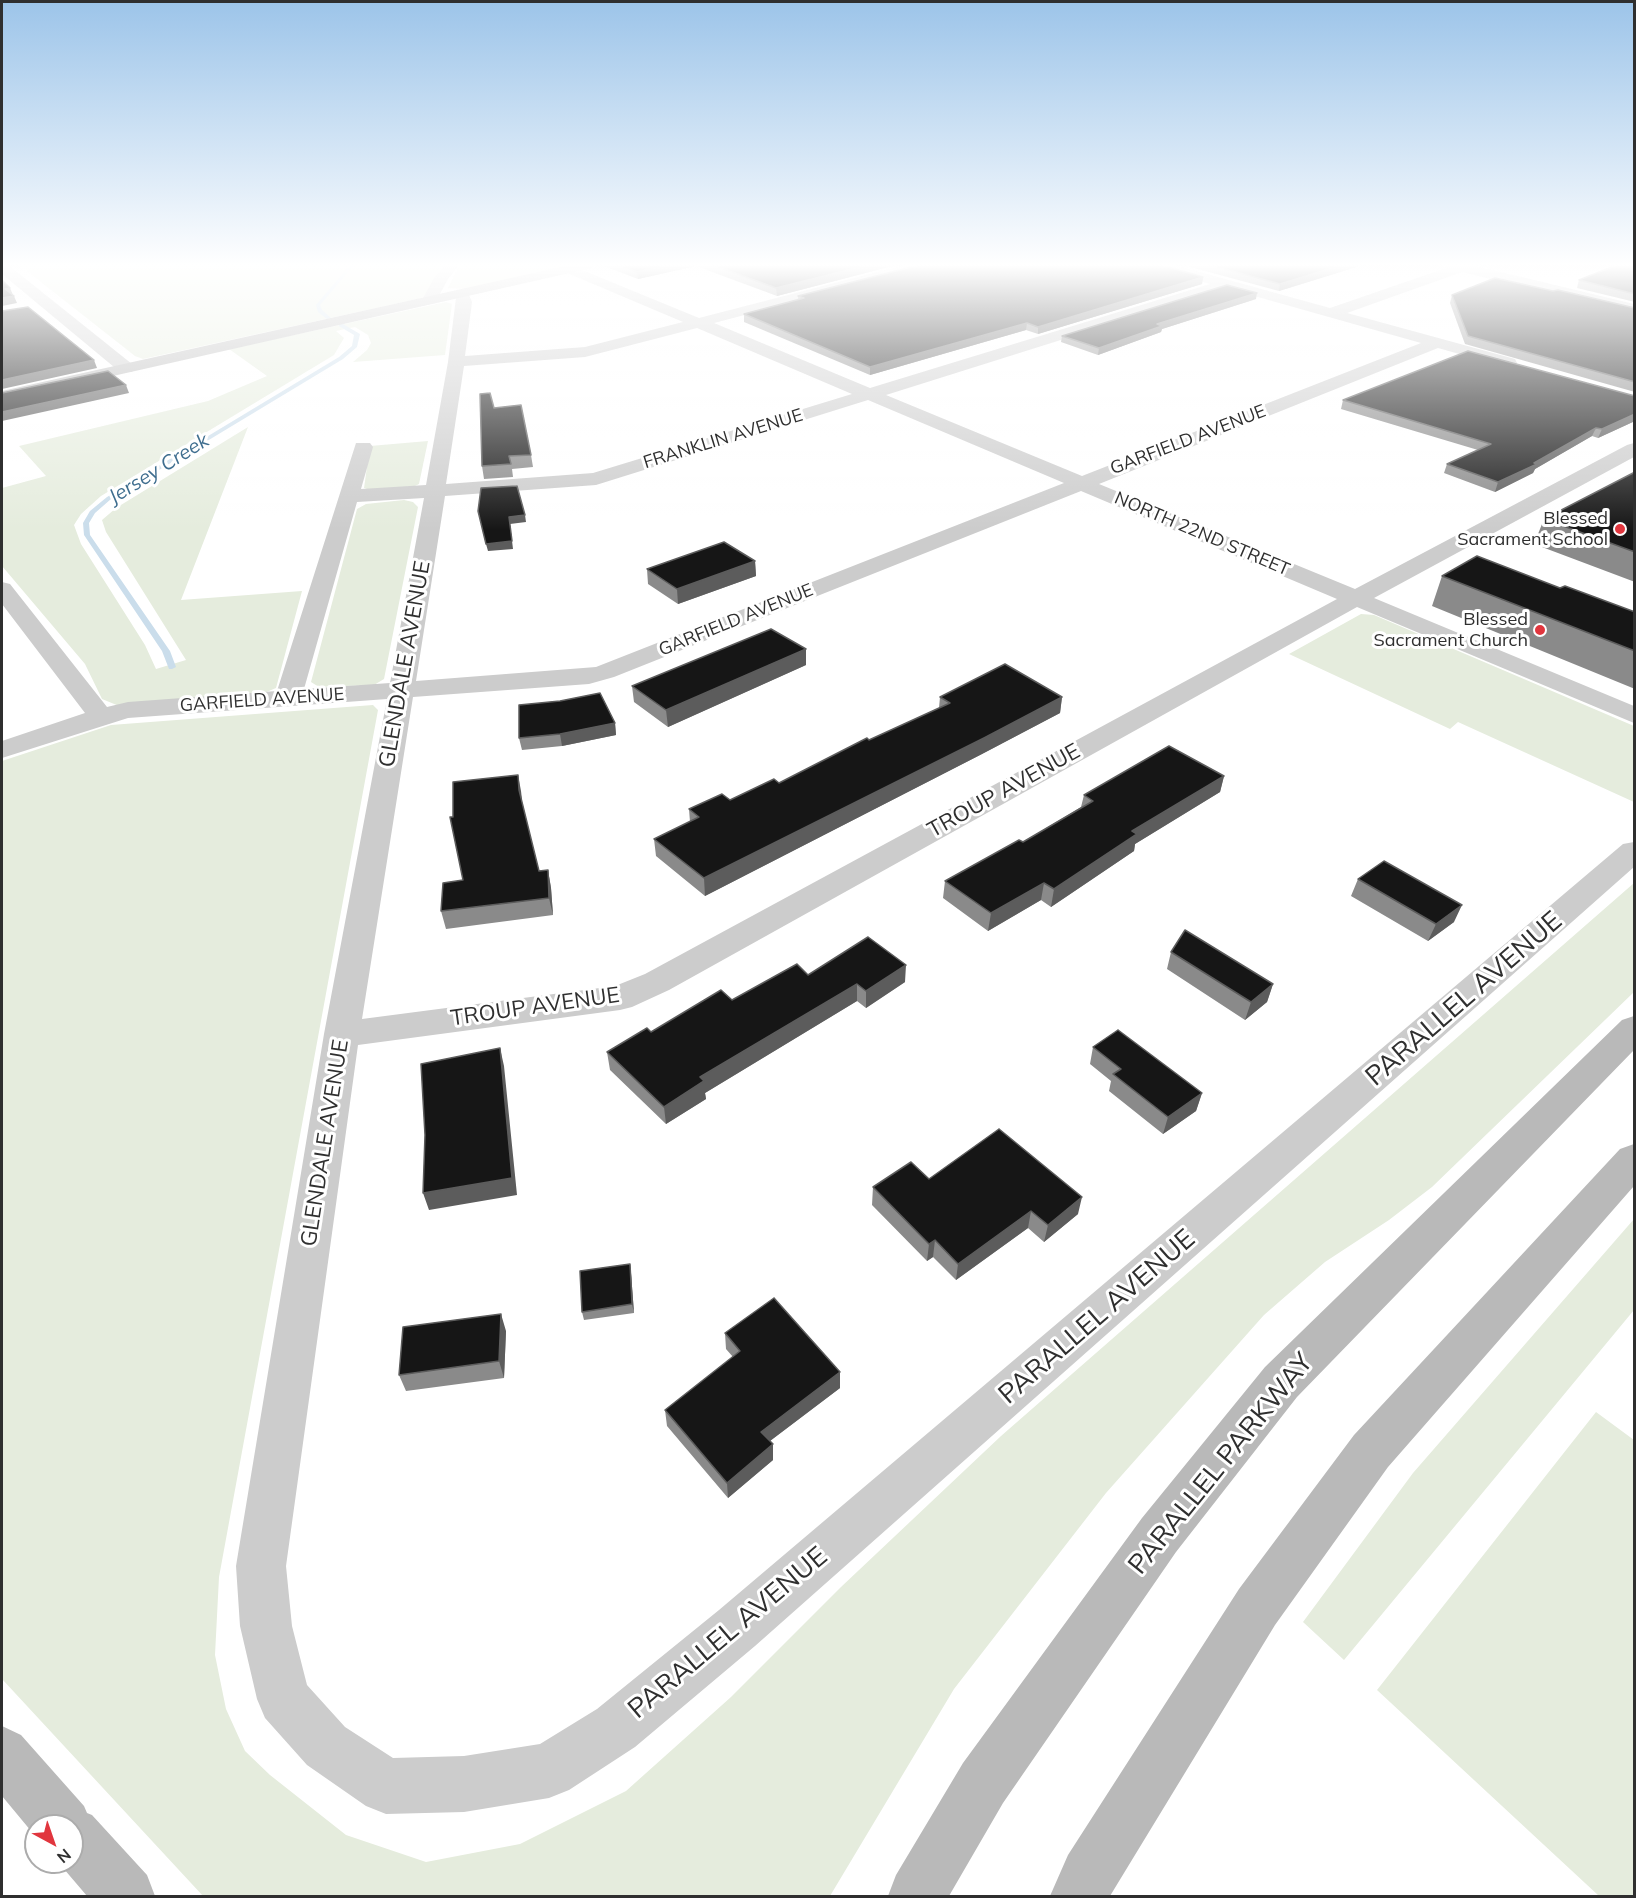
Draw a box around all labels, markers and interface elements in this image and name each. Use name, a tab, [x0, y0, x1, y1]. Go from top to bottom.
street label: GARFIELD AVENUE	[1107, 400, 1269, 480]
street label: FRANKLIN AVENUE	[641, 404, 805, 474]
water label: Jersey Creek	[104, 429, 214, 509]
street label: NORTH 22ND STREET	[1111, 487, 1293, 581]
place label: Blessed Sacrament School	[1457, 508, 1608, 550]
marker: Blessed Sacrament School	[1613, 522, 1627, 536]
street label: GLENDALE AVENUE	[374, 559, 436, 769]
street label: GARFIELD AVENUE	[656, 579, 816, 661]
place label: Blessed Sacrament Church	[1374, 609, 1528, 652]
marker: Blessed Sacrament Church	[1533, 623, 1547, 637]
street label: GARFIELD AVENUE	[179, 683, 345, 717]
street label: TROUP AVENUE	[923, 738, 1085, 844]
street label: PARALLEL AVENUE	[1359, 905, 1569, 1093]
street label: TROUP AVENUE	[449, 982, 621, 1032]
street label: GLENDALE AVENUE	[296, 1038, 354, 1248]
street label: PARALLEL AVENUE	[992, 1223, 1202, 1411]
street label: PARALLEL PARKWAY	[1122, 1347, 1320, 1581]
street label: PARALLEL AVENUE	[622, 1540, 834, 1726]
north arrow	[24, 1814, 84, 1874]
text: N	[53, 1845, 75, 1868]

